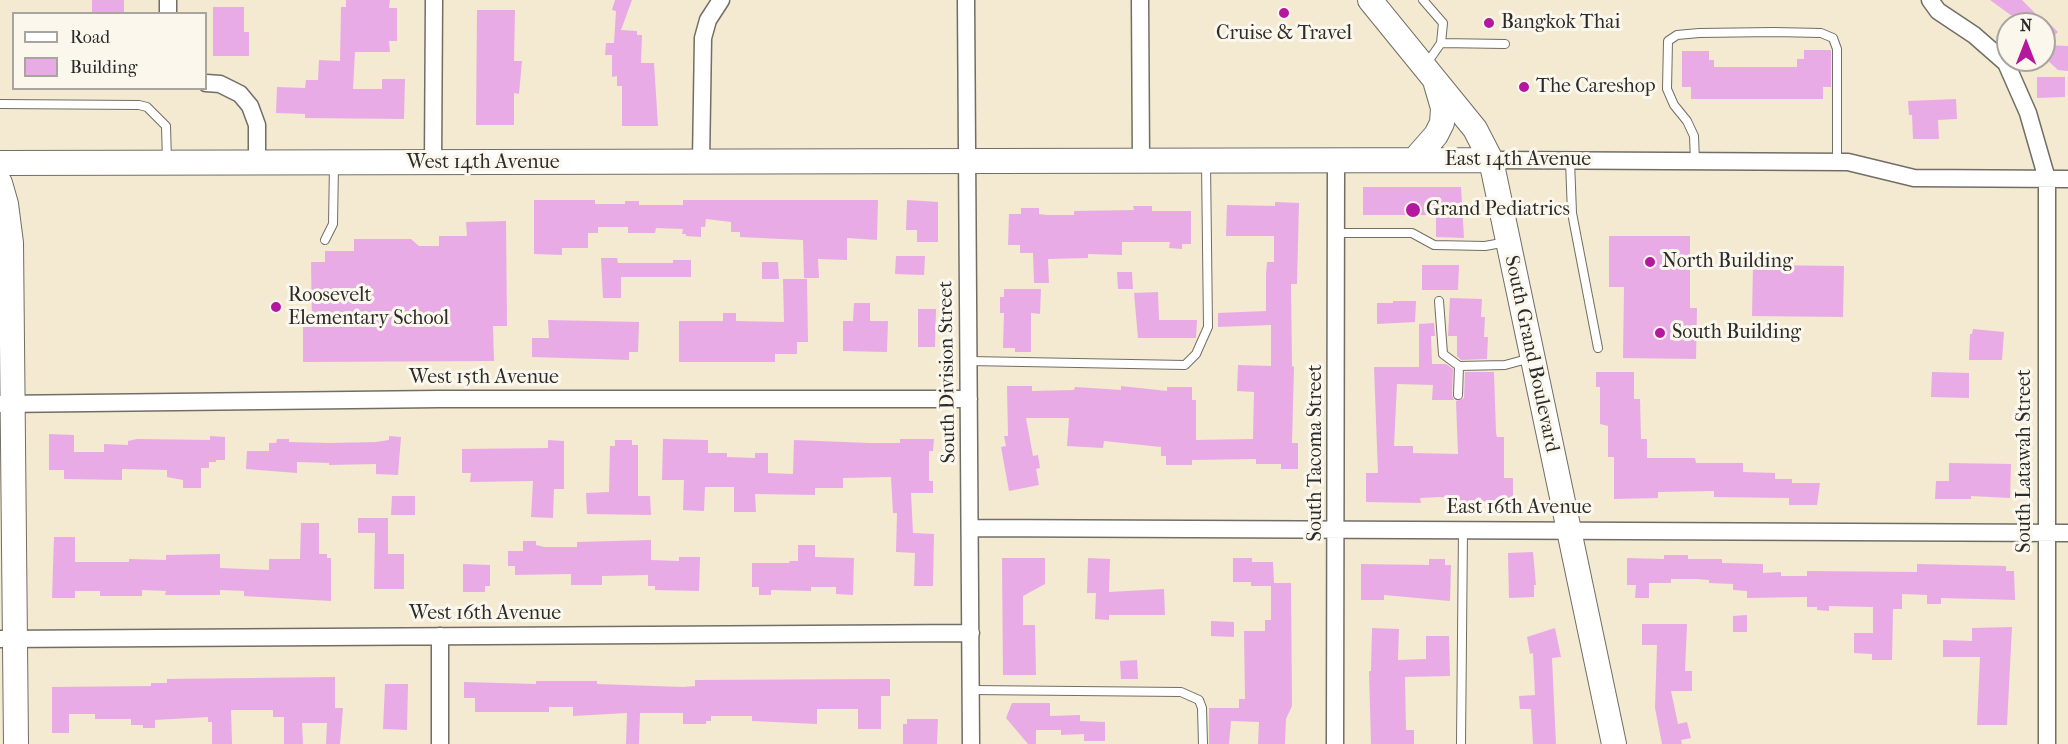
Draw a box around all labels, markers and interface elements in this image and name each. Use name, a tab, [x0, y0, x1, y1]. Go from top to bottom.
marker: Cruise & Travel	[1277, 6, 1291, 20]
place label: Bangkok Thai	[1501, 11, 1620, 35]
legend	[12, 12, 207, 90]
north arrow	[1996, 12, 2056, 72]
marker: Bangkok Thai	[1482, 16, 1496, 30]
text: N	[2020, 16, 2032, 35]
place label: Cruise & Travel	[1216, 22, 1352, 46]
text: Road	[70, 27, 110, 48]
text: Building	[70, 57, 137, 78]
place label: The Careshop	[1536, 75, 1656, 99]
marker: The Careshop	[1517, 80, 1531, 94]
street label: East 14th Avenue	[1445, 148, 1591, 172]
street label: West 14th Avenue	[406, 151, 560, 175]
place label: Grand Pediatrics	[1426, 198, 1570, 222]
marker: Grand Pediatrics	[1404, 201, 1422, 219]
place label: North Building	[1662, 250, 1793, 274]
street label: South Grand Boulevard	[1498, 253, 1564, 455]
marker: North Building	[1643, 255, 1657, 269]
street label: South Division Street	[934, 280, 962, 464]
place label: Roosevelt Elementary School	[288, 284, 449, 331]
marker: Roosevelt Elementary School	[269, 300, 283, 314]
place label: South Building	[1672, 321, 1801, 345]
marker: South Building	[1653, 326, 1667, 340]
street label: South Tacoma Street	[1304, 364, 1328, 542]
street label: West 15th Avenue	[409, 366, 559, 390]
street label: South Latawah Street	[2013, 369, 2037, 553]
street label: East 16th Avenue	[1446, 496, 1592, 520]
street label: West 16th Avenue	[409, 602, 561, 626]

